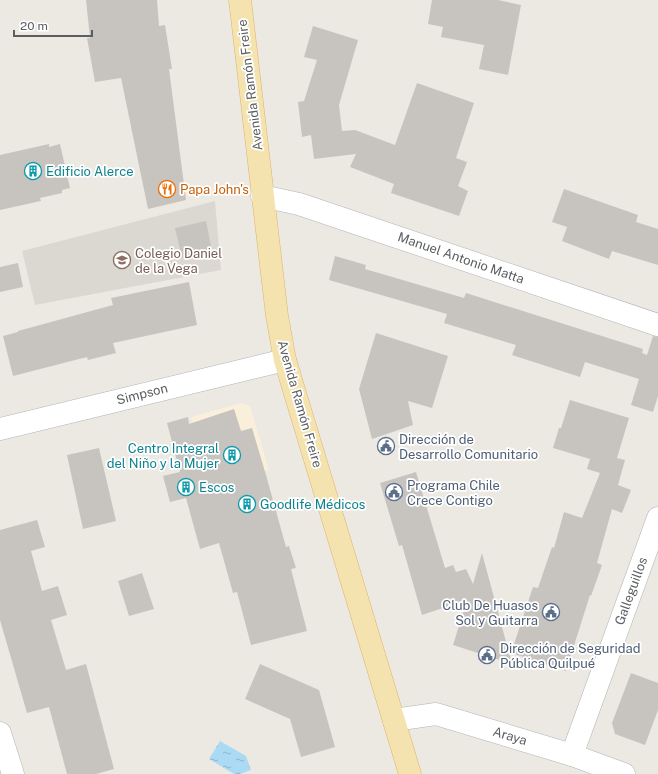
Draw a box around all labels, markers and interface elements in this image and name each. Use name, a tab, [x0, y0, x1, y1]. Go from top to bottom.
scale bar	[14, 12, 92, 38]
text: 20 m	[20, 19, 48, 33]
street label: Avenida Ramón Freire	[235, 19, 265, 151]
building icon: Edificio Alerce	[23, 161, 43, 181]
place label: Edificio Alerce	[46, 164, 134, 179]
restaurant icon: Papa John's	[157, 179, 177, 199]
place label: Papa John's	[180, 182, 249, 197]
street label: Manuel Antonio Matta	[396, 229, 526, 287]
place label: Colegio Daniel de la Vega	[135, 246, 222, 276]
school or university icon: Colegio Daniel de la Vega	[112, 250, 132, 270]
street label: Avenida Ramón Freire	[275, 339, 325, 469]
street label: Simpson	[115, 380, 169, 408]
place label: Dirección de Desarrollo Comunitario	[399, 432, 538, 462]
public building icon: Dirección de Desarrollo Comunitario	[376, 436, 396, 456]
place label: Centro Integral del Niño y la Mujer	[107, 441, 219, 471]
building icon: Centro Integral del Niño y la Mujer	[222, 445, 242, 465]
building icon: Escos	[176, 477, 196, 497]
place label: Programa Chile Crece Contigo	[407, 478, 500, 508]
place label: Escos	[199, 480, 234, 495]
public building icon: Programa Chile Crece Contigo	[384, 482, 404, 502]
building icon: Goodlife Médicos	[237, 494, 257, 514]
place label: Goodlife Médicos	[260, 497, 365, 512]
street label: Galleguillos	[612, 555, 650, 627]
place label: Club De Huasos Sol y Guitarra	[442, 598, 538, 628]
public building icon: Club De Huasos Sol y Guitarra	[541, 602, 561, 622]
place label: Dirección de Seguridad Pública Quilpué	[500, 641, 640, 671]
public building icon: Dirección de Seguridad Pública Quilpué	[477, 645, 497, 665]
street label: Araya	[491, 724, 529, 748]

